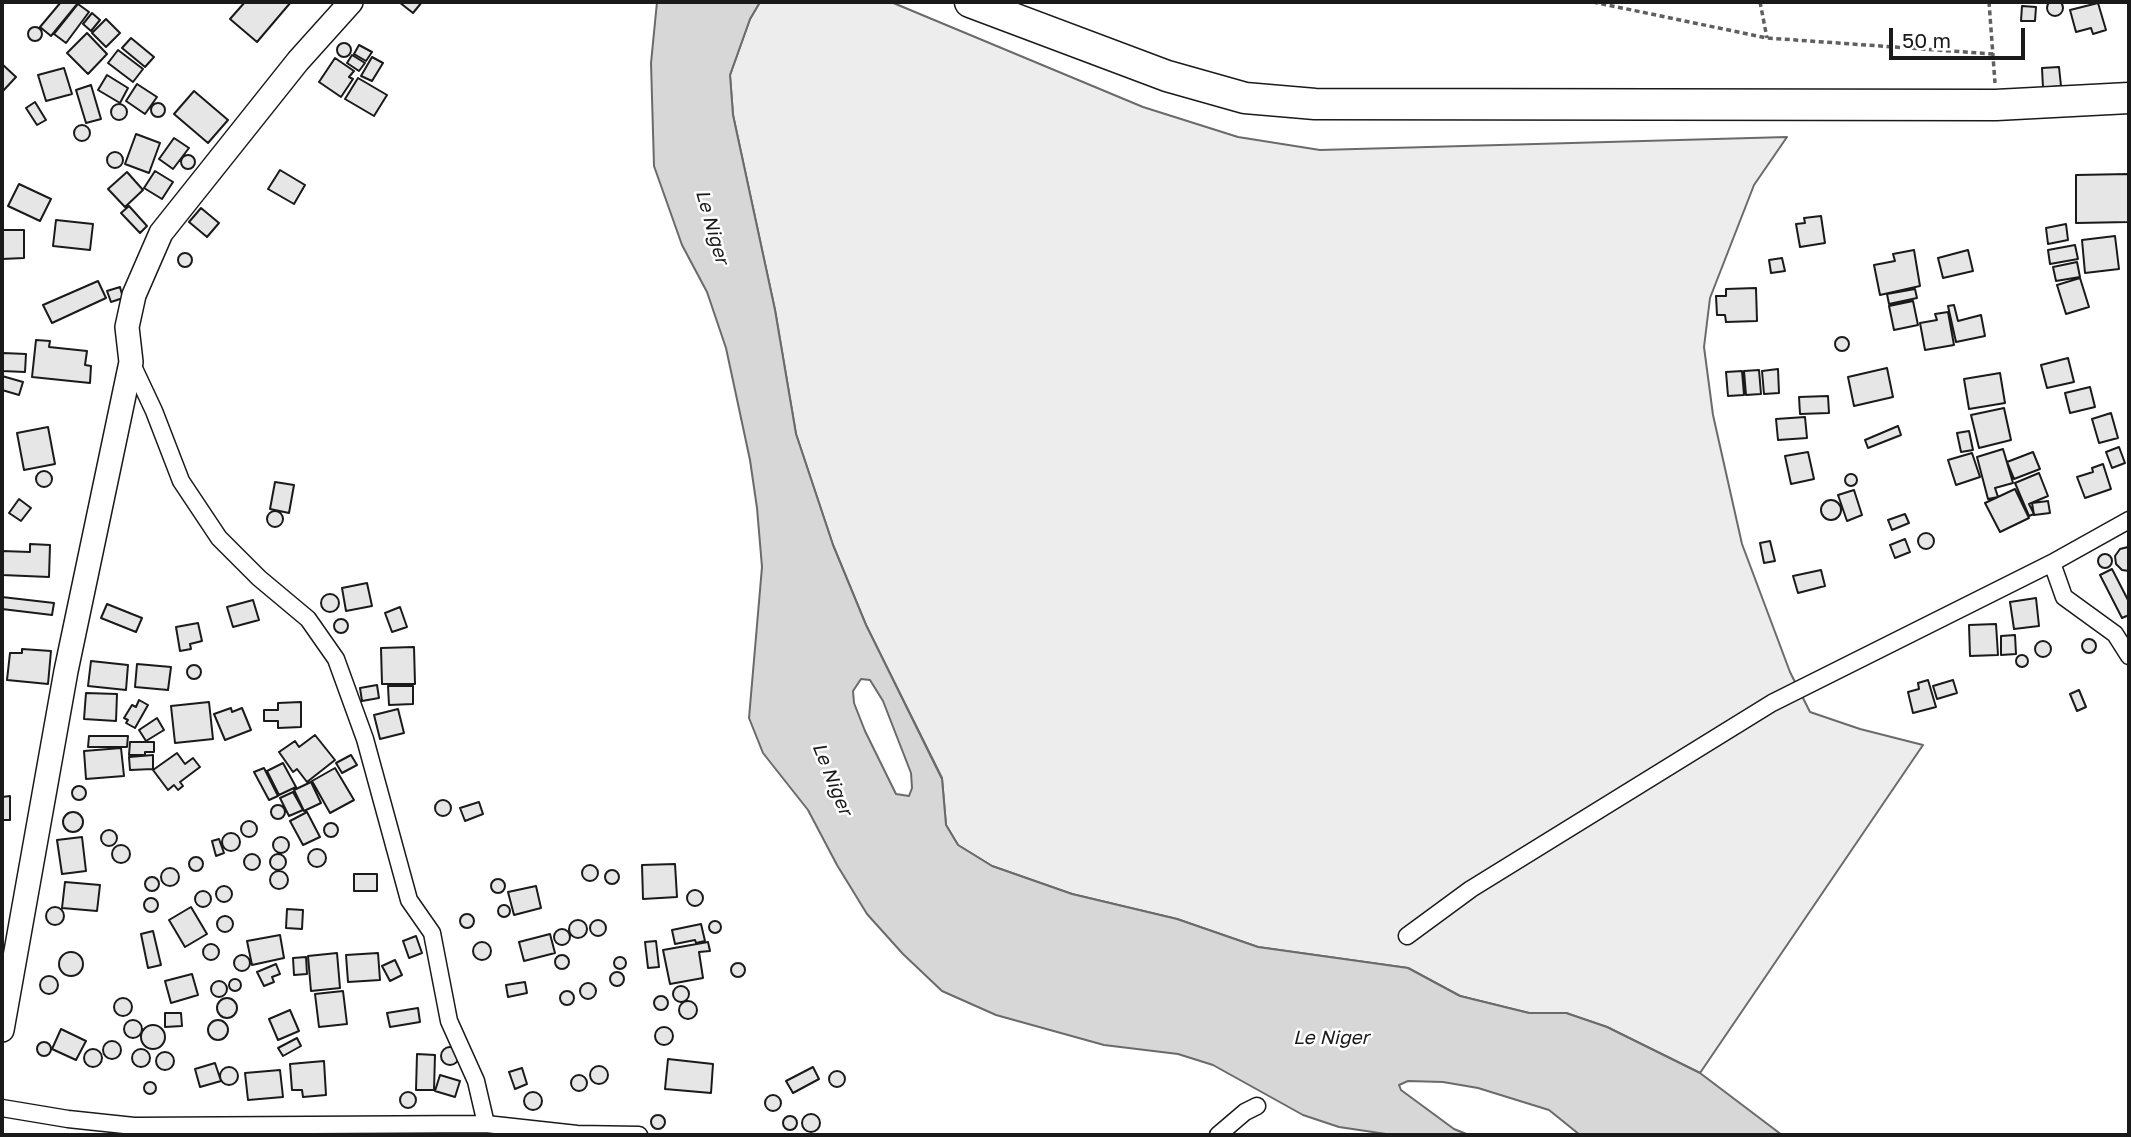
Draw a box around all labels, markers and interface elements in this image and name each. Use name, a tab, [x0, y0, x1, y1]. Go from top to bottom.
scale bar	[1893, 14, 2030, 58]
text: 50 m	[1902, 27, 1951, 53]
water label: Le Niger	[691, 187, 733, 267]
water label: Le Niger	[807, 739, 857, 819]
water label: Le Niger	[1293, 1027, 1369, 1049]

